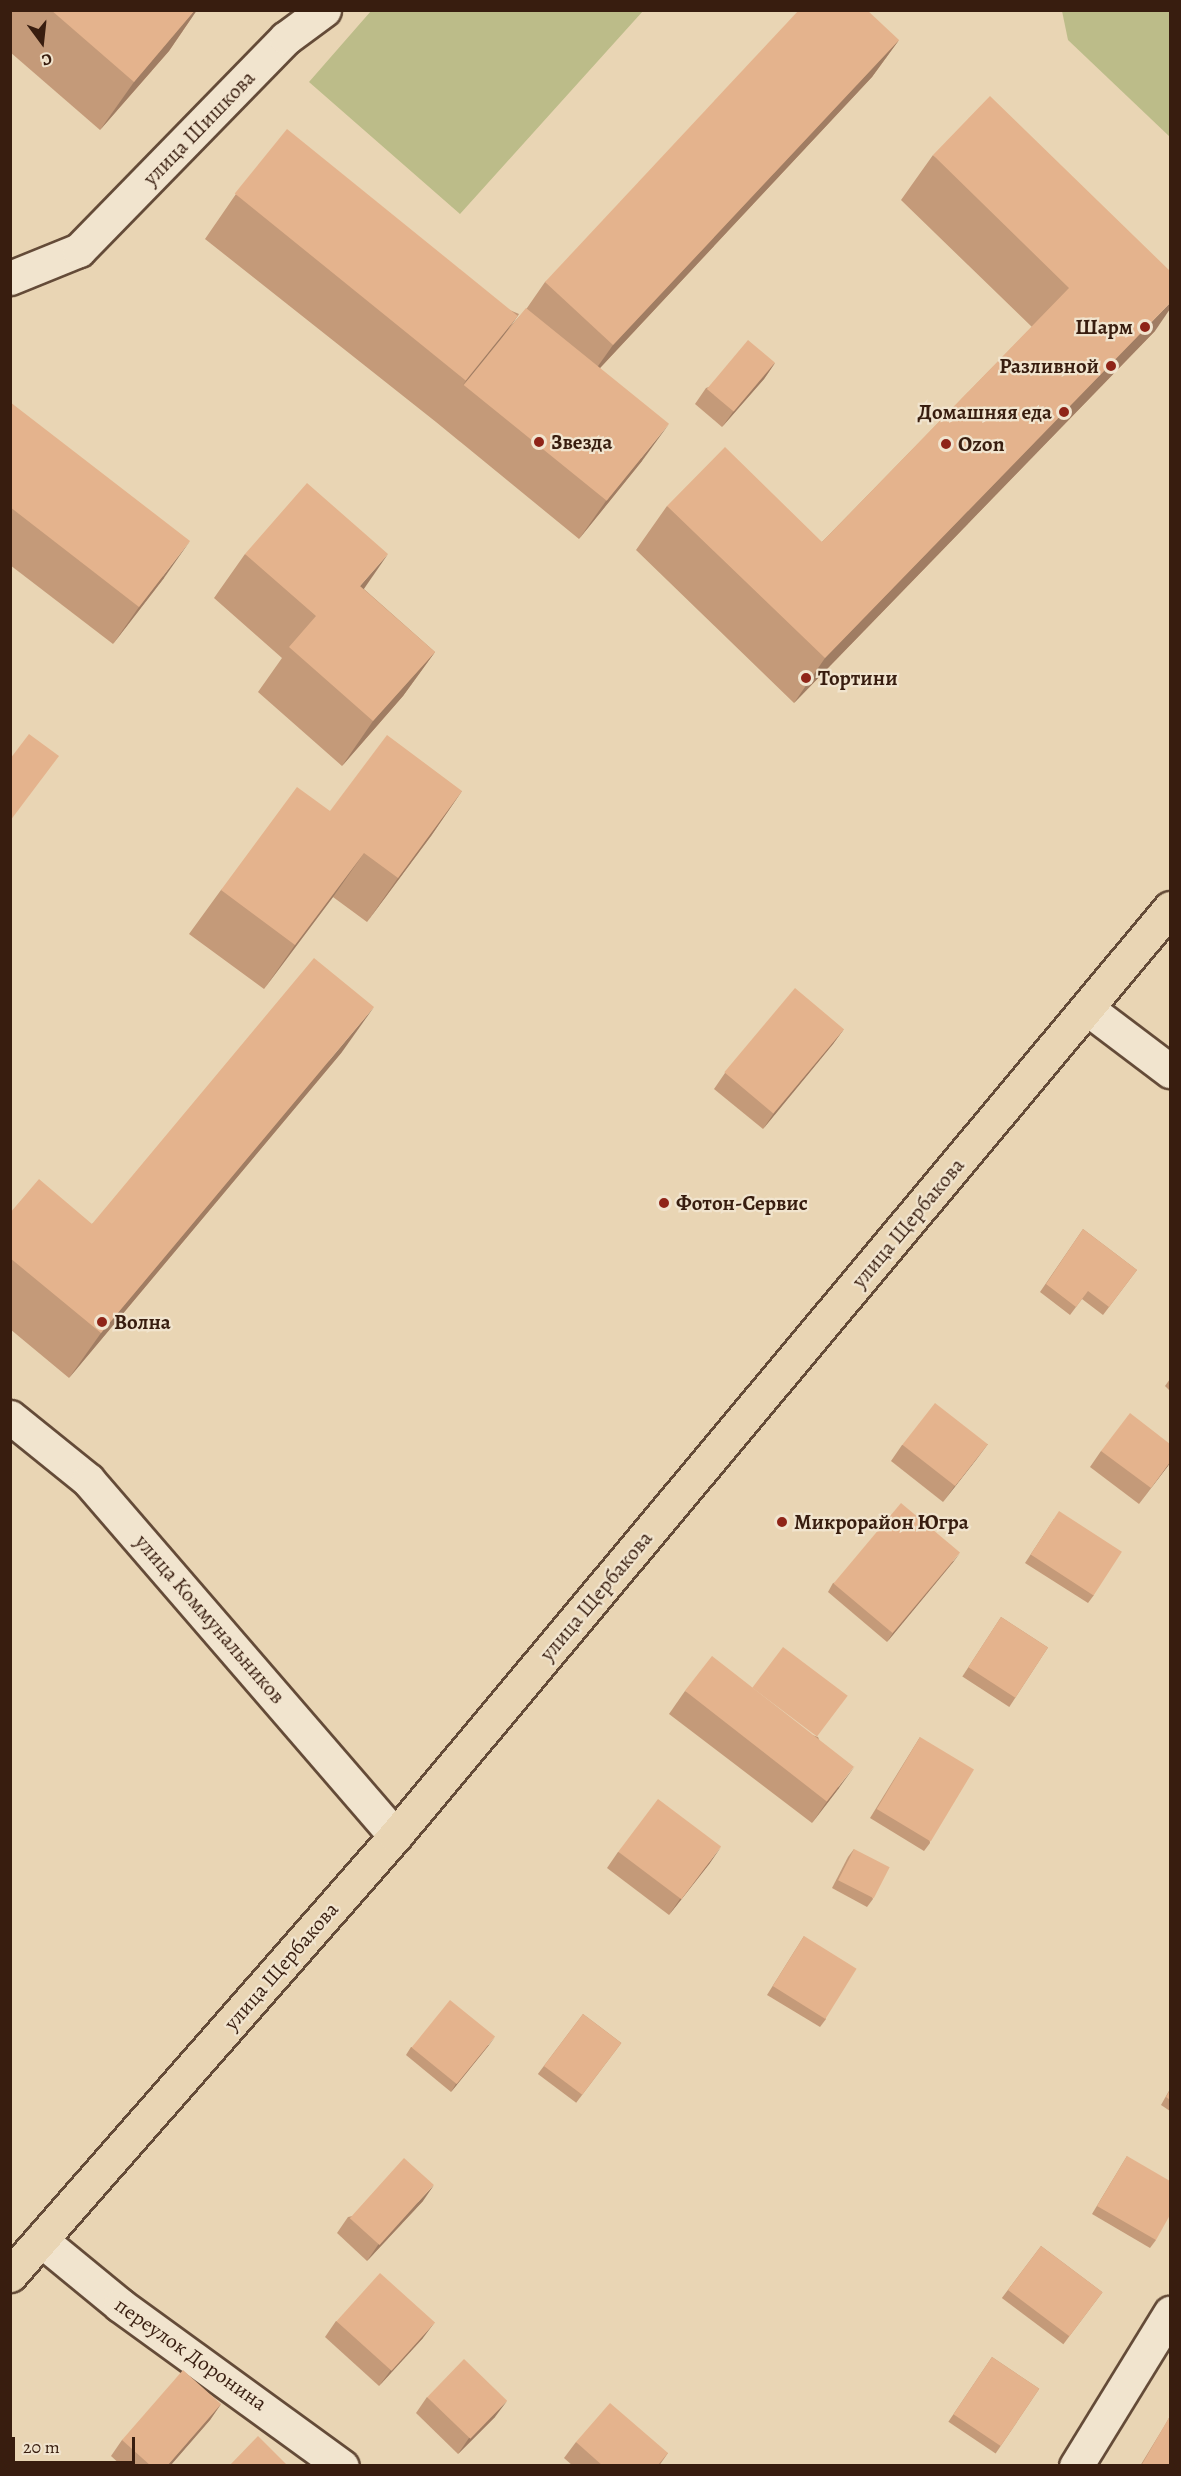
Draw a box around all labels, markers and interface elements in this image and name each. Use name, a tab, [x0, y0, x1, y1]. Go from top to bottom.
north arrow	[12, 12, 72, 72]
text: С	[39, 47, 54, 71]
street label: улица Шишкова	[138, 65, 260, 191]
place label: Шарм	[1075, 314, 1133, 340]
marker: Шарм	[1138, 320, 1152, 334]
place label: Разливной	[999, 353, 1099, 379]
marker: Разливной	[1104, 359, 1118, 373]
place label: Домашняя еда	[918, 399, 1052, 425]
marker: Домашняя еда	[1057, 405, 1071, 419]
place label: Звезда	[551, 429, 612, 455]
place label: Ozon	[958, 431, 1004, 457]
marker: Звезда	[532, 435, 546, 449]
marker: Ozon	[939, 437, 953, 451]
place label: Тортини	[818, 665, 898, 691]
marker: Тортини	[799, 671, 813, 685]
street label: улица Щербакова	[846, 1153, 970, 1293]
place label: Фотон-Сервис	[676, 1190, 808, 1216]
marker: Фотон-Сервис	[657, 1196, 671, 1210]
place label: Волна	[114, 1309, 171, 1335]
marker: Волна	[95, 1315, 109, 1329]
place label: Микрорайон Югра	[794, 1509, 969, 1535]
marker: Микрорайон Югра	[775, 1515, 789, 1529]
street label: улица Щербакова	[534, 1526, 658, 1666]
street label: улица Коммунальников	[130, 1529, 290, 1709]
street label: улица Щербакова	[218, 1897, 344, 2035]
street label: переулок Доронина	[110, 2292, 272, 2416]
scale bar	[15, 2425, 138, 2463]
text: 20 m	[23, 2435, 60, 2459]

